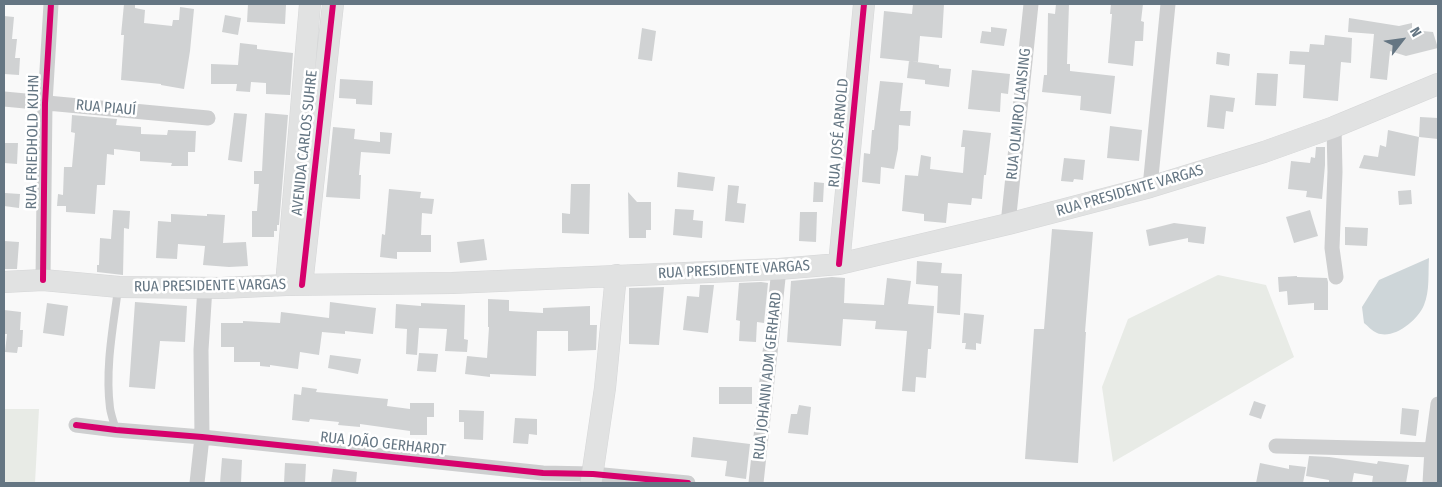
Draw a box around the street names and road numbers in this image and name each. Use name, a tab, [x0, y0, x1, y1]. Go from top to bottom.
street label: RUA OLMIRO LANSING	[1003, 47, 1035, 181]
street label: AVENIDA CARLOS SUHRE	[288, 69, 322, 217]
street label: RUA FRIEDHOLD KUHN	[23, 74, 43, 210]
street label: RUA JOSÉ ARNOLD	[825, 78, 853, 188]
street label: RUA PIAUÍ	[75, 96, 137, 120]
street label: RUA PRESIDENTE VARGAS	[1054, 161, 1206, 221]
street label: RUA PRESIDENTE VARGAS	[658, 257, 810, 283]
street label: RUA PRESIDENTE VARGAS	[134, 276, 286, 296]
street label: RUA JOHANN ADM GERHARD	[750, 291, 786, 461]
street label: RUA JOÃO GERHARDT	[319, 428, 447, 460]

